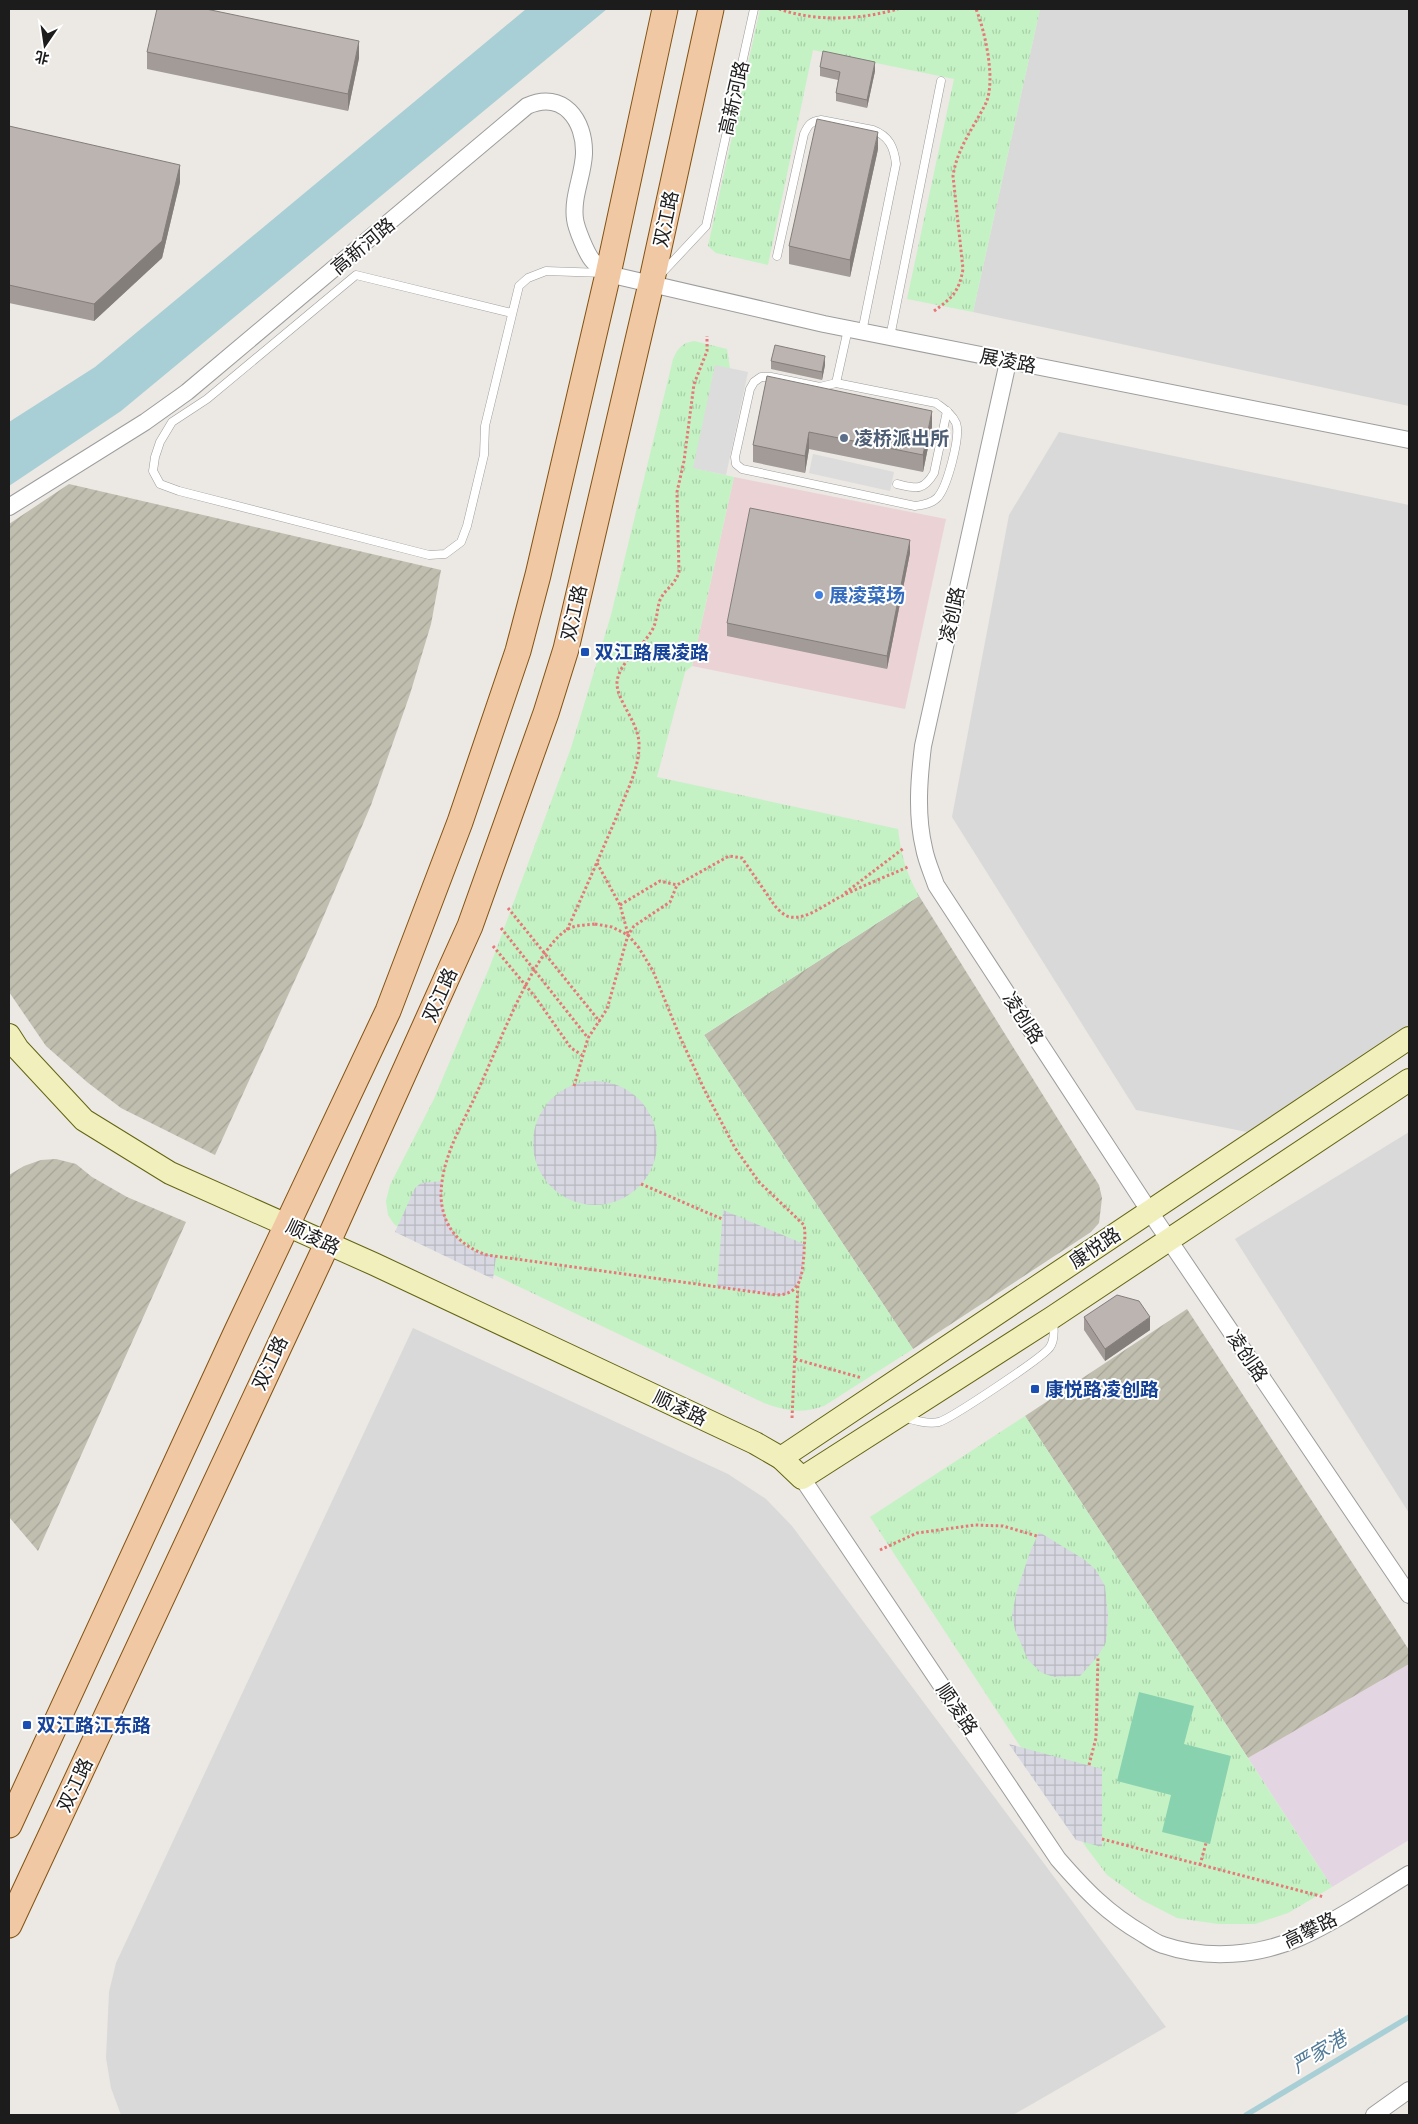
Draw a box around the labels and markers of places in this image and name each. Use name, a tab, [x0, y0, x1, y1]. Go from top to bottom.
place label: 凌桥派出所	[854, 427, 949, 450]
marker: 凌桥派出所	[838, 432, 850, 444]
place label: 展凌菜场	[829, 584, 905, 607]
marker: 展凌菜场	[813, 589, 825, 601]
place label: 双江路展凌路	[595, 641, 709, 664]
marker: 双江路展凌路	[579, 646, 591, 658]
place label: 康悦路凌创路	[1045, 1378, 1159, 1401]
marker: 康悦路凌创路	[1029, 1383, 1041, 1395]
place label: 双江路江东路	[37, 1714, 151, 1737]
marker: 双江路江东路	[21, 1719, 33, 1731]

